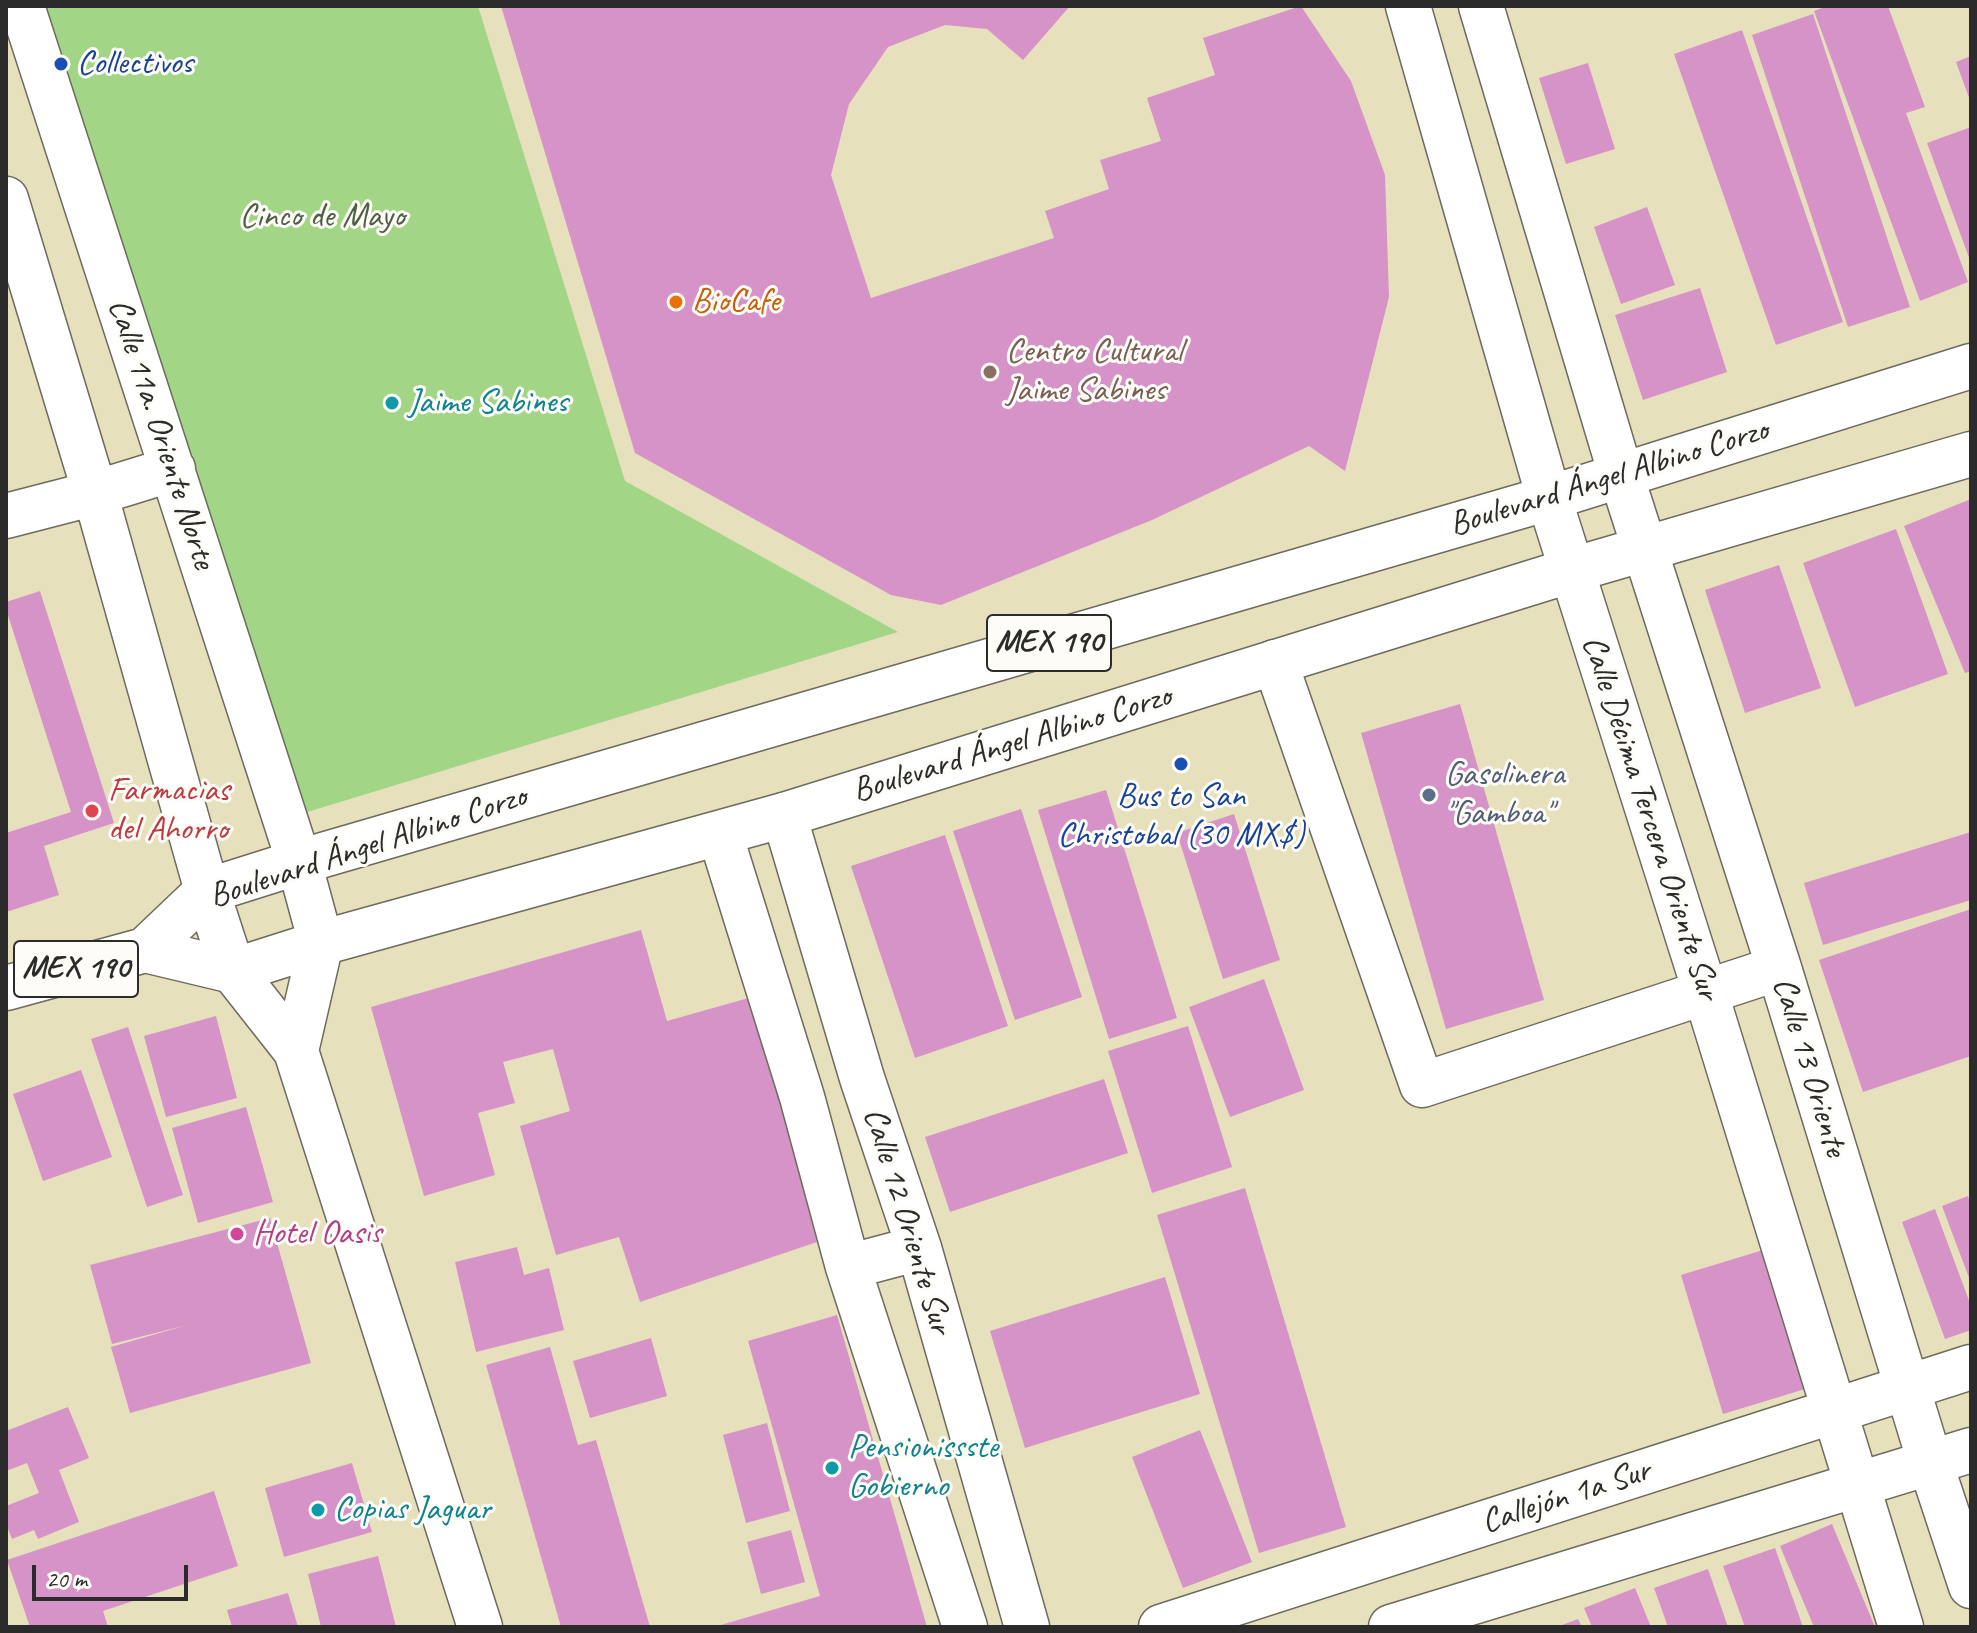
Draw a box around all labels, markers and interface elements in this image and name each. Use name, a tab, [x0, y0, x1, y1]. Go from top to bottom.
place label: Collectivos	[77, 44, 193, 84]
marker: Collectivos	[52, 55, 70, 73]
park label: Cinco de Mayo	[240, 197, 404, 237]
place label: BioCafe	[692, 282, 780, 322]
marker: BioCafe	[667, 293, 685, 311]
street label: Calle 11a. Oriente Norte	[98, 294, 224, 574]
place label: Centro Cultural Jaime Sabines	[1006, 332, 1182, 412]
marker: Centro Cultural Jaime Sabines	[981, 363, 999, 381]
place label: Jaime Sabines	[408, 383, 568, 423]
marker: Jaime Sabines	[383, 394, 401, 412]
street label: Boulevard Ángel Albino Corzo	[1445, 410, 1773, 546]
road number: MEX 190	[987, 615, 1111, 671]
street label: Calle Décima Tercera Oriente Sur	[1572, 631, 1728, 1005]
street label: Boulevard Ángel Albino Corzo	[848, 676, 1176, 812]
marker: Bus to San Christobal (30 MX$)	[1172, 755, 1190, 773]
place label: Gasolinera "Gamboa"	[1445, 755, 1564, 834]
place label: Farmacias del Ahorro	[108, 771, 229, 850]
street label: Boulevard Ángel Albino Corzo	[204, 776, 532, 918]
place label: Bus to San Christobal (30 MX$)	[1058, 777, 1304, 856]
marker: Gasolinera "Gamboa"	[1420, 786, 1438, 804]
marker: Farmacias del Ahorro	[83, 802, 101, 820]
road number: MEX 190	[14, 941, 138, 997]
street label: Calle 13 Oriente	[1762, 973, 1856, 1161]
street label: Calle 12 Oriente Sur	[853, 1103, 961, 1339]
place label: Hotel Oasis	[253, 1214, 382, 1254]
marker: Hotel Oasis	[228, 1225, 246, 1243]
place label: Pensionissste Gobierno	[848, 1428, 998, 1508]
street label: Callejón 1a Sur	[1476, 1451, 1656, 1543]
marker: Pensionissste Gobierno	[823, 1459, 841, 1477]
place label: Copias Jaguar	[334, 1490, 491, 1530]
marker: Copias Jaguar	[309, 1501, 327, 1519]
scale bar	[36, 1549, 192, 1599]
text: 20 m	[46, 1564, 87, 1594]

